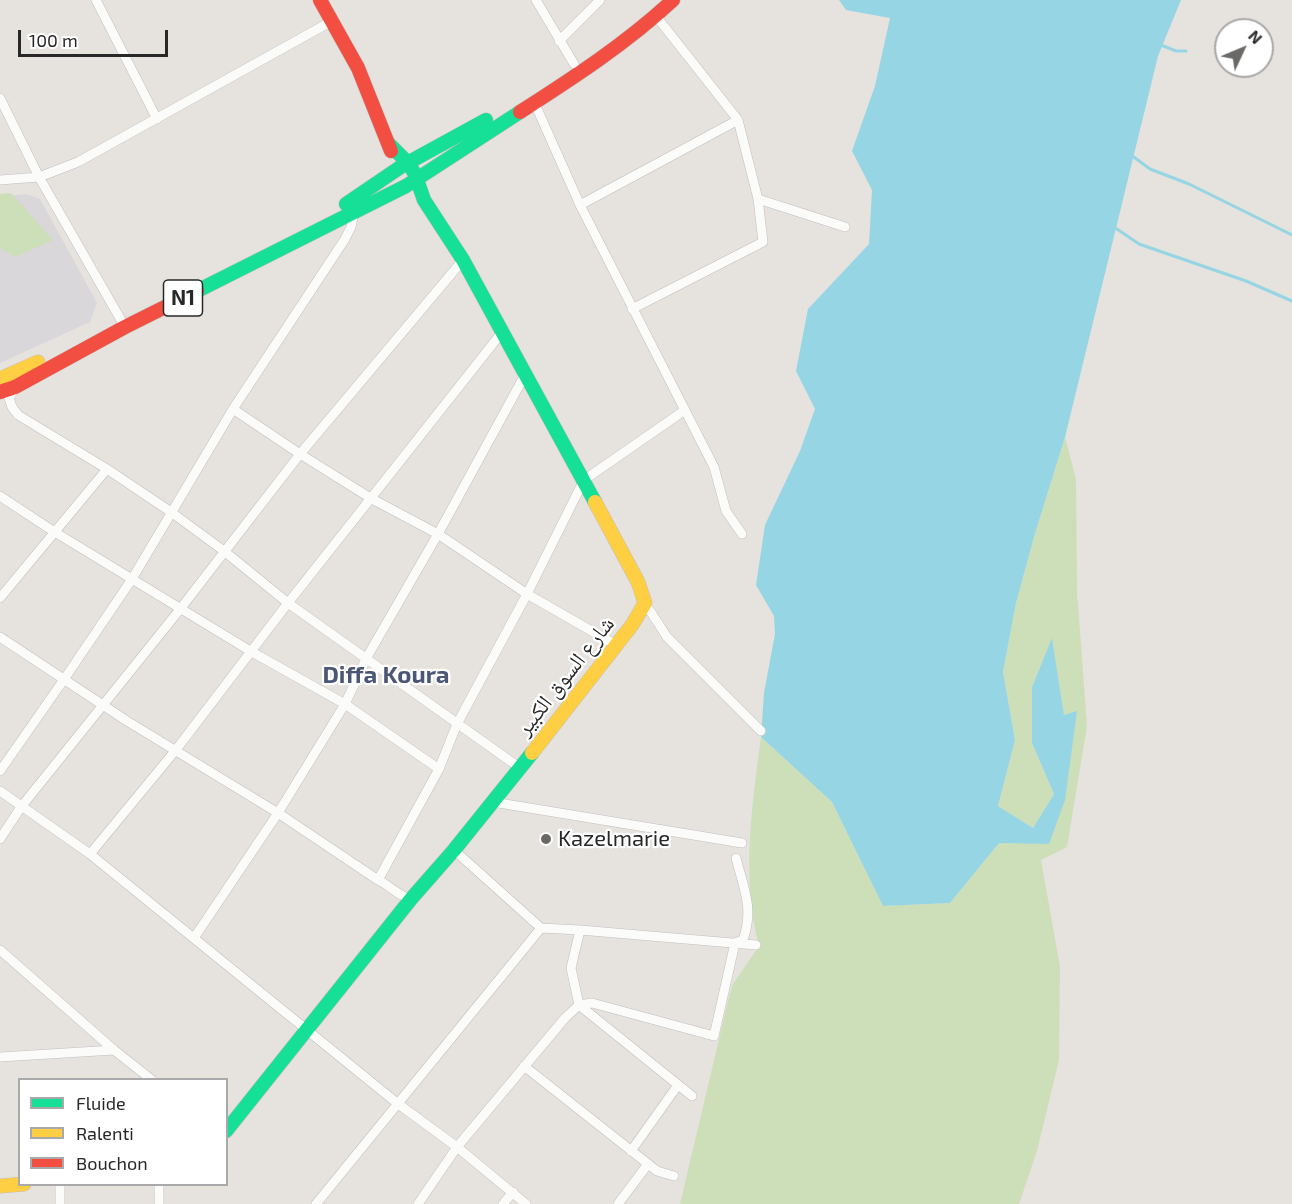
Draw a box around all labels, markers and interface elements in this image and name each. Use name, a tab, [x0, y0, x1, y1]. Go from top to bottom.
scale bar	[21, 18, 171, 56]
north arrow	[1214, 18, 1274, 78]
text: N	[1245, 26, 1267, 47]
text: 100 m	[29, 29, 78, 51]
road number: N1	[164, 280, 202, 316]
street label: شارع السوق الكبير	[510, 611, 620, 741]
district label: Diffa Koura	[322, 661, 450, 689]
place label: Kazelmarie	[558, 826, 670, 852]
marker: Kazelmarie	[539, 832, 553, 846]
legend	[18, 1078, 228, 1186]
text: Fluide	[76, 1092, 126, 1114]
text: Ralenti	[76, 1122, 134, 1144]
text: Bouchon	[76, 1152, 148, 1174]

